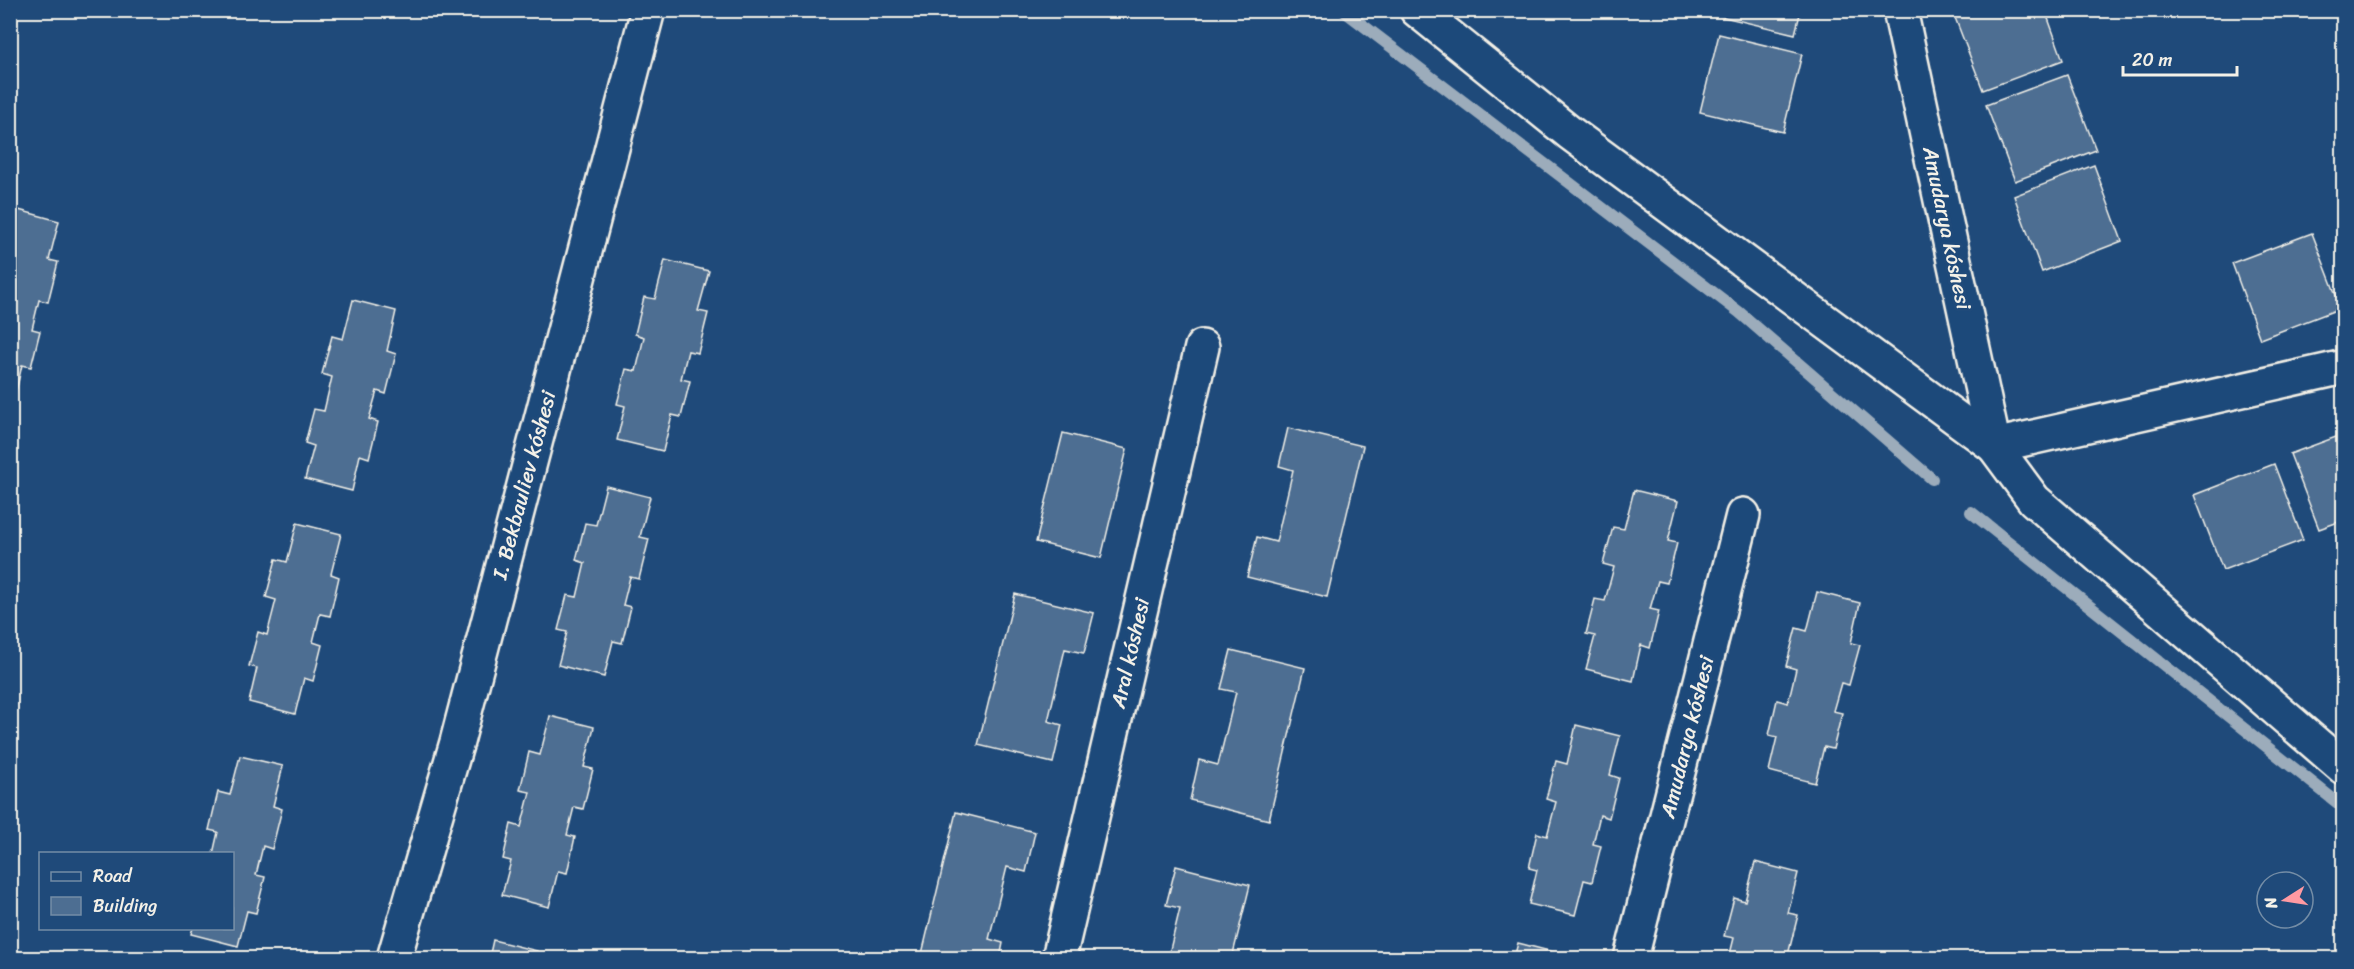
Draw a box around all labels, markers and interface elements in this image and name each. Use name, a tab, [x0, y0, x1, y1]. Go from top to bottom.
scale bar	[2123, 39, 2237, 77]
text: 20 m	[2132, 44, 2172, 76]
street label: Amudarya kóshesi	[1911, 142, 1983, 314]
street label: I. Bekbauliev kóshesi	[480, 385, 568, 584]
street label: Aral kóshesi	[1099, 593, 1161, 713]
street label: Amudarya kóshesi	[1648, 651, 1726, 823]
legend	[39, 852, 234, 930]
text: Road	[93, 860, 133, 892]
north arrow	[2255, 870, 2315, 930]
text: Building	[93, 890, 157, 922]
text: N	[2255, 894, 2286, 912]

